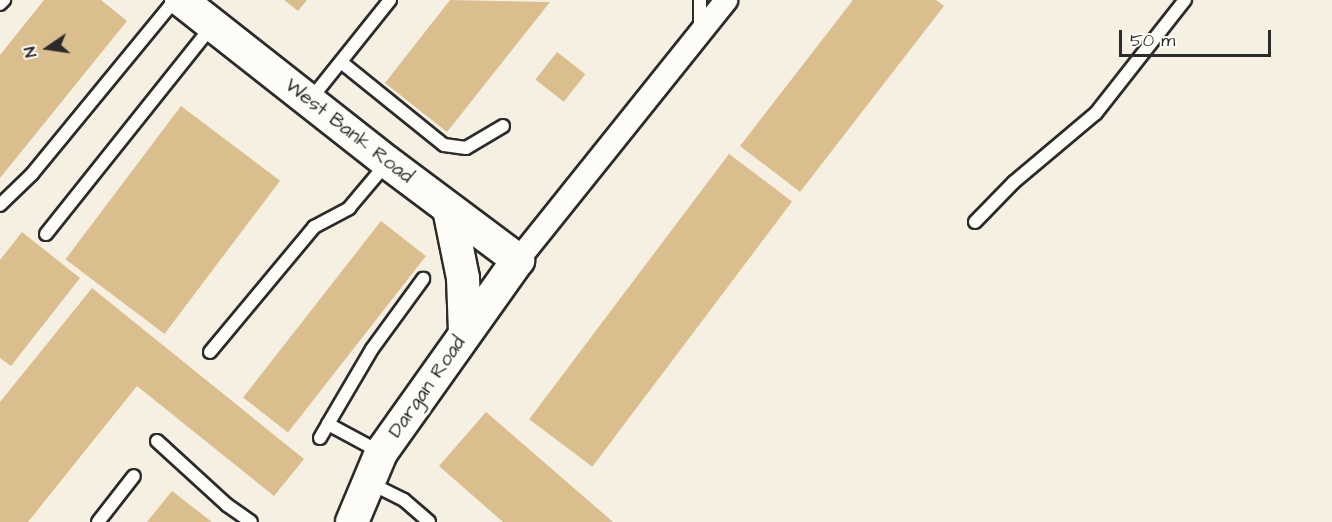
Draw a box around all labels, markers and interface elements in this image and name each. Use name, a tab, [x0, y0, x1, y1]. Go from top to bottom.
north arrow	[18, 18, 78, 78]
scale bar	[1122, 18, 1274, 56]
text: 50 m	[1130, 28, 1175, 53]
text: N	[19, 45, 42, 59]
street label: West Bank Road	[280, 73, 418, 189]
street label: Dargan Road	[383, 332, 471, 442]

